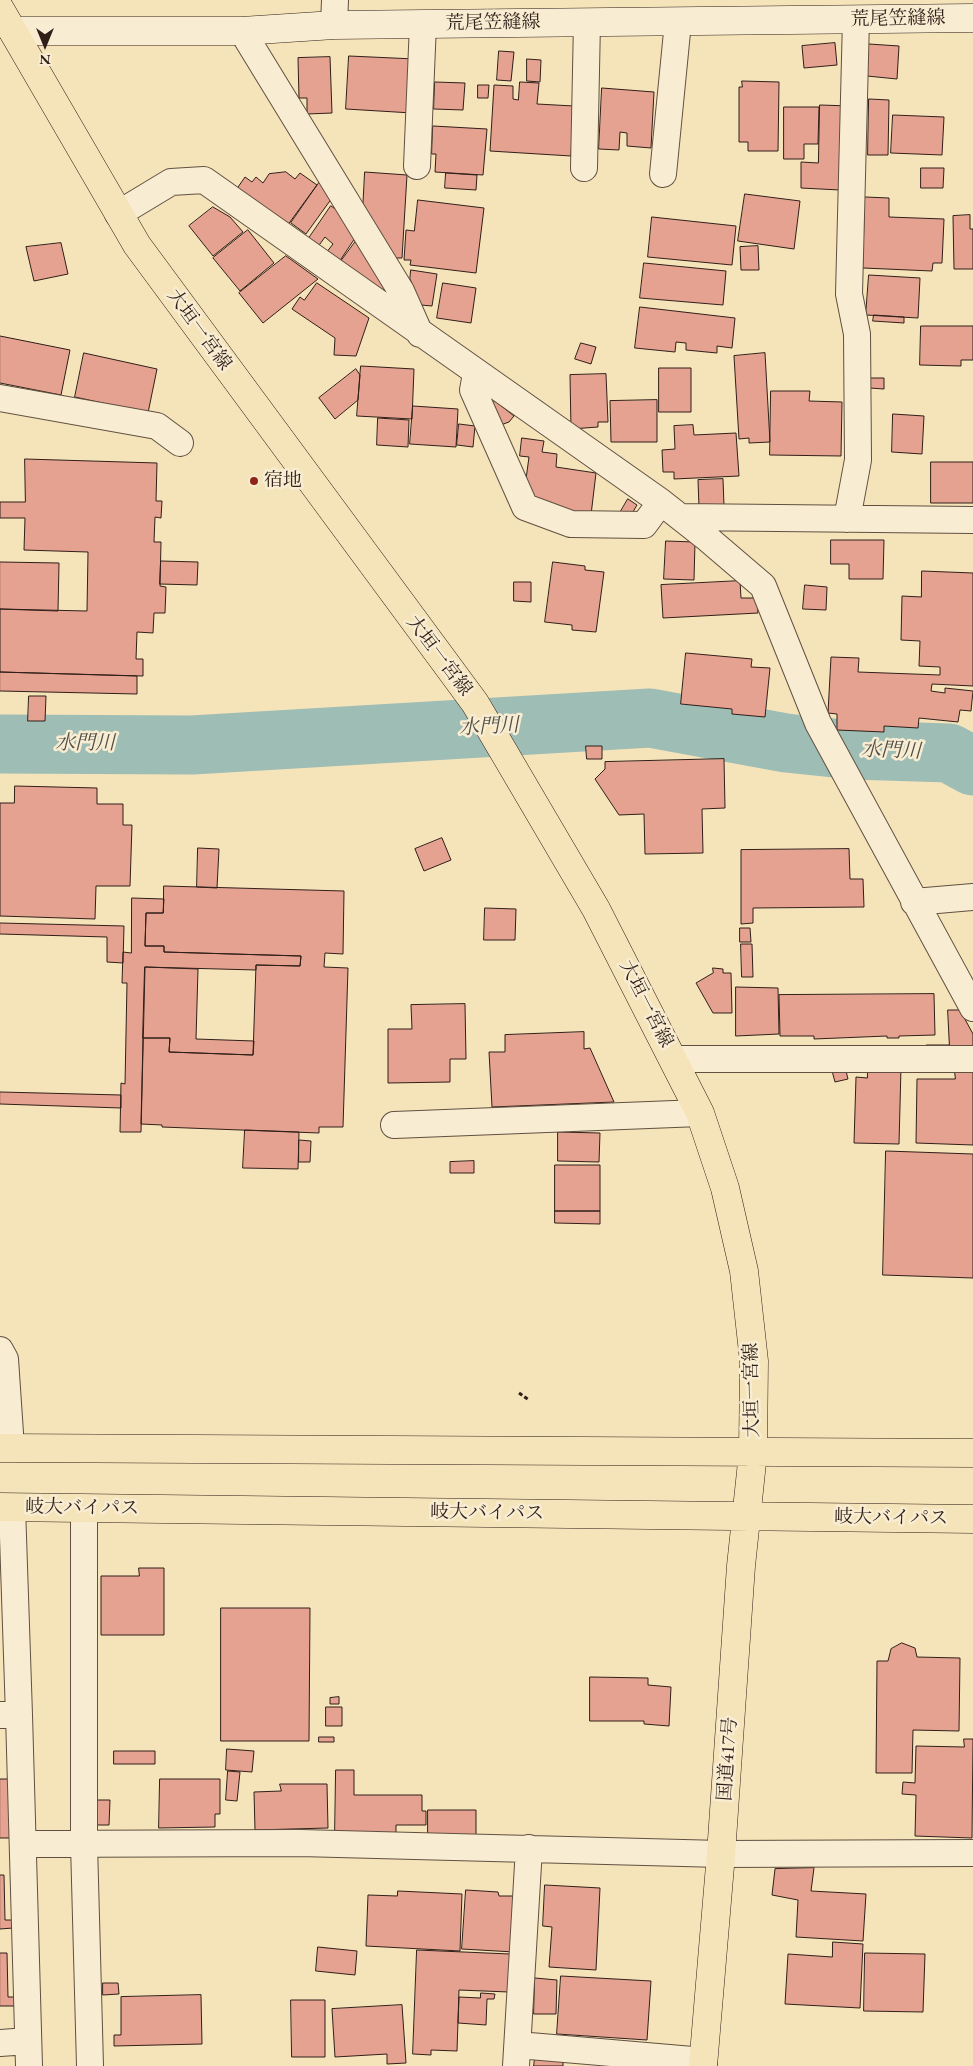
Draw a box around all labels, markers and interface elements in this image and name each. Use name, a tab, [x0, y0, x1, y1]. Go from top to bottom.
street label: 荒尾笠縫線	[850, 7, 946, 31]
street label: 荒尾笠縫線	[445, 11, 541, 35]
north arrow	[20, 20, 70, 70]
text: N	[39, 51, 51, 69]
street label: 大垣一宮線	[162, 285, 236, 375]
place label: 宿地	[264, 470, 302, 492]
marker: 宿地	[248, 475, 260, 487]
street label: 大垣一宮線	[401, 611, 477, 701]
water label: 水門川	[458, 713, 520, 741]
water label: 水門川	[55, 732, 115, 756]
water label: 水門川	[861, 738, 921, 764]
street label: 大垣一宮線	[614, 957, 678, 1051]
street label: 大垣一宮線	[740, 1342, 764, 1438]
street label: 岐大バイパス	[25, 1496, 139, 1520]
street label: 岐大バイパス	[430, 1501, 544, 1525]
street label: 岐大バイパス	[834, 1506, 948, 1530]
street label: 国道417号	[714, 1716, 742, 1802]

